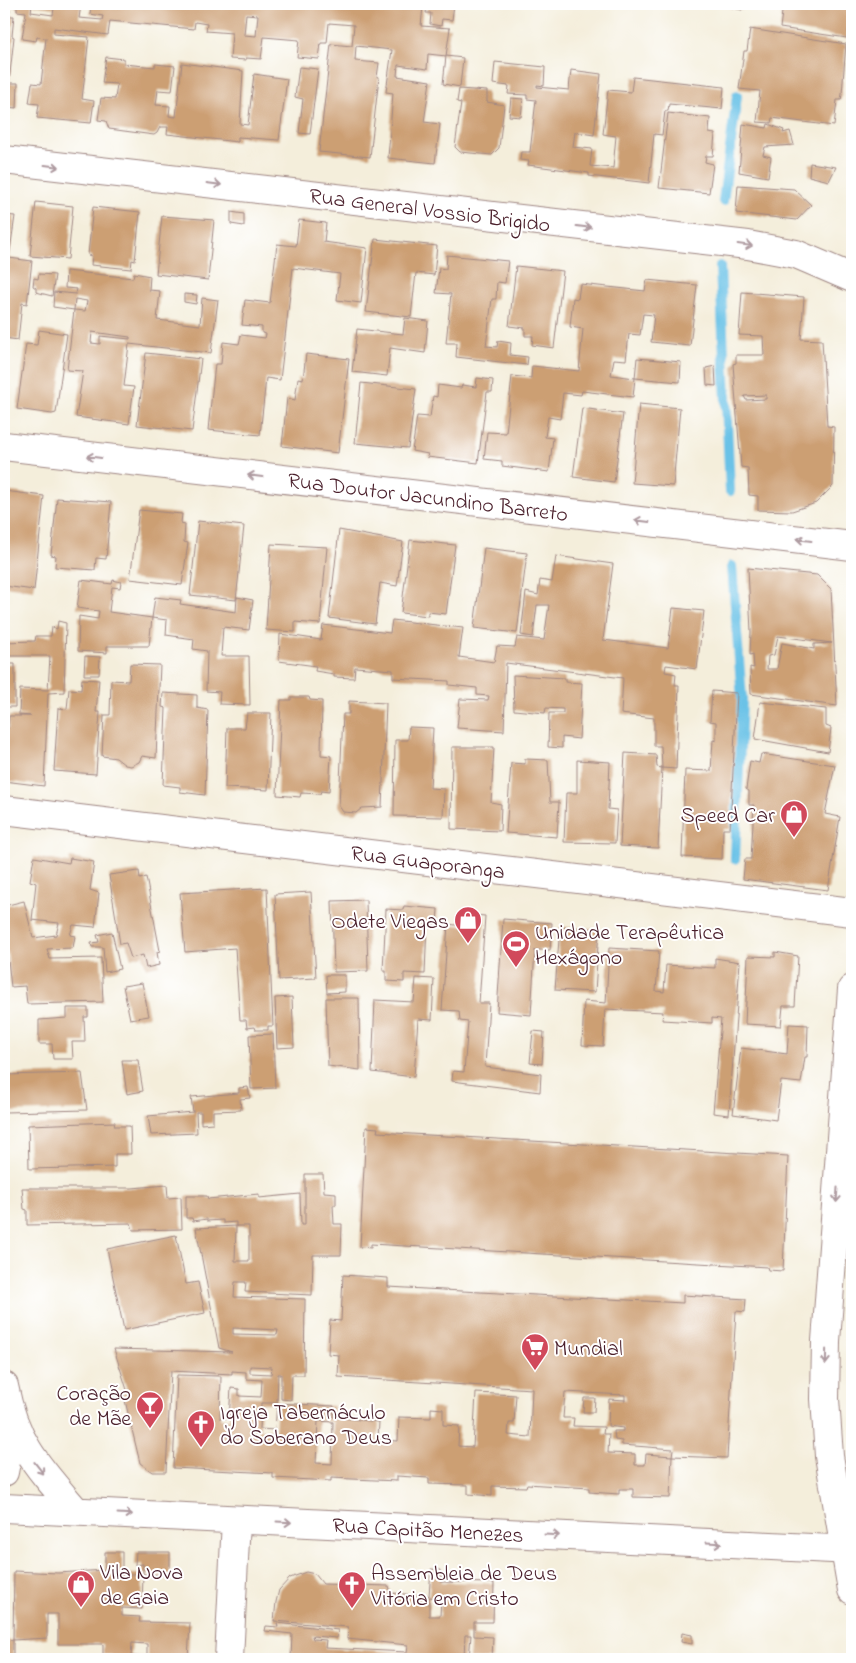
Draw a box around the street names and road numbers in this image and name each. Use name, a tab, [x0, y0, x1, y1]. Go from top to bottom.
street label: Rua General Vossio Brigido	[307, 181, 552, 244]
street label: Rua Doutor Jacundino Barreto	[286, 466, 570, 532]
street label: Rua Guaporanga	[349, 839, 507, 890]
street label: Rua Capitão Menezes	[331, 1511, 524, 1553]

